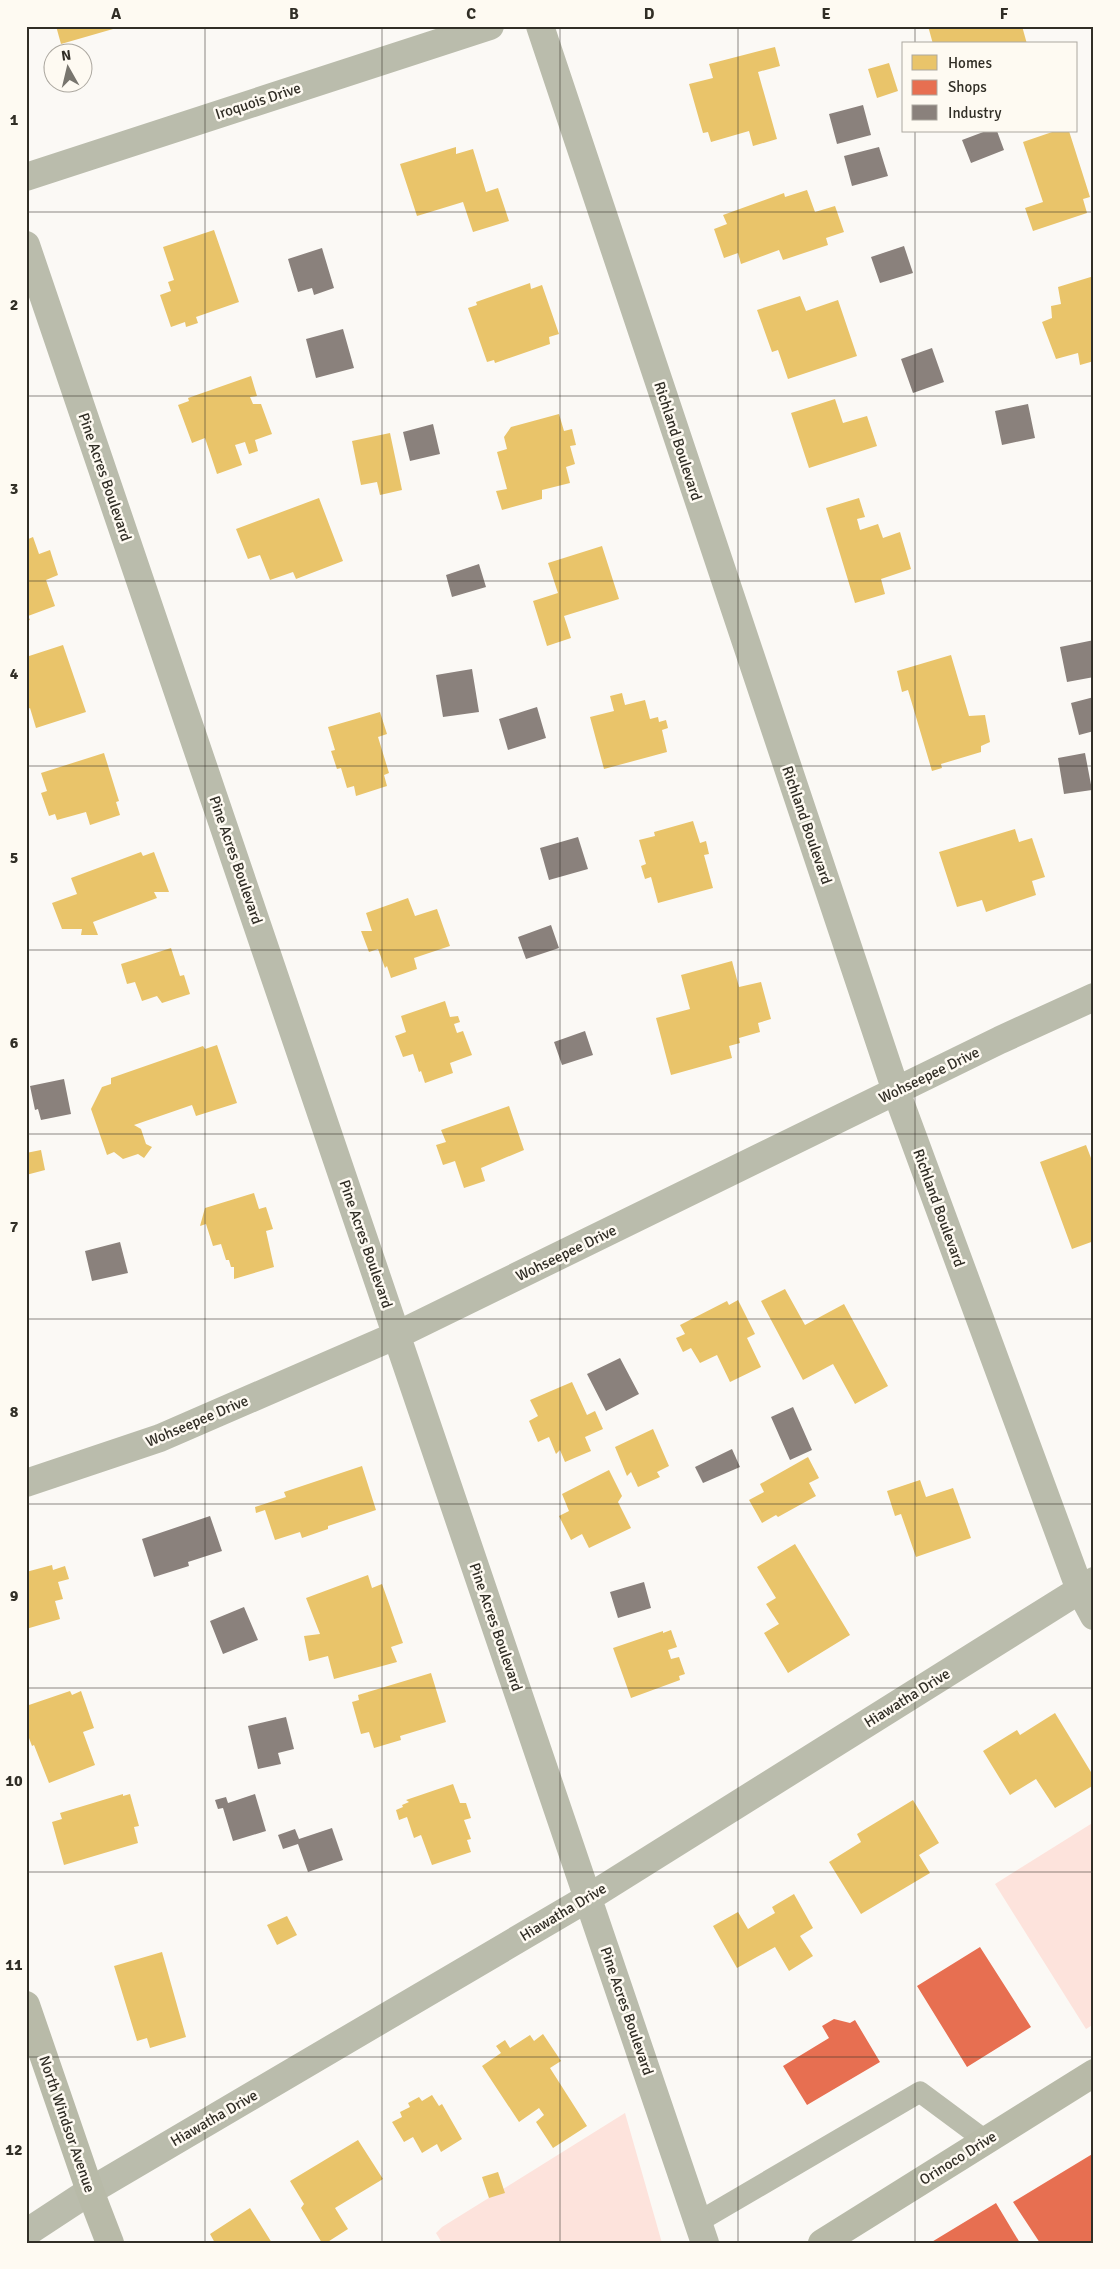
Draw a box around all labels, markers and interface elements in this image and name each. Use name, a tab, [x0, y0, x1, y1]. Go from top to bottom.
text: A	[111, 4, 122, 24]
text: B	[289, 4, 299, 24]
text: C	[466, 4, 476, 24]
text: D	[644, 4, 655, 24]
text: E	[821, 4, 831, 24]
text: F	[1000, 4, 1009, 24]
north arrow	[42, 42, 92, 92]
legend	[902, 42, 1078, 132]
text: N	[60, 47, 72, 65]
text: Homes	[948, 54, 992, 72]
text: Shops	[948, 78, 987, 96]
street label: Iroquois Drive	[213, 79, 303, 123]
text: Industry	[948, 104, 1001, 122]
text: 1	[10, 110, 19, 130]
text: 2	[10, 295, 18, 315]
street label: Richland Boulevard	[650, 379, 706, 503]
street label: Pine Acres Boulevard	[75, 410, 135, 544]
text: 3	[10, 479, 18, 499]
text: 4	[10, 664, 19, 684]
street label: Richland Boulevard	[778, 763, 836, 887]
street label: Pine Acres Boulevard	[206, 793, 266, 927]
text: 5	[10, 848, 18, 868]
text: 6	[10, 1033, 19, 1053]
street label: Wohseepee Drive	[876, 1043, 982, 1107]
street label: Richland Boulevard	[909, 1147, 969, 1269]
street label: Pine Acres Boulevard	[336, 1177, 396, 1311]
text: 7	[10, 1217, 19, 1237]
street label: Wohseepee Drive	[513, 1221, 619, 1285]
street label: Wohseepee Drive	[143, 1391, 251, 1451]
text: 8	[10, 1402, 19, 1422]
street label: Pine Acres Boulevard	[466, 1560, 526, 1694]
text: 9	[10, 1586, 19, 1606]
street label: Hiawatha Drive	[861, 1665, 953, 1731]
text: 10	[5, 1771, 23, 1791]
street label: Hiawatha Drive	[517, 1879, 609, 1945]
street label: Pine Acres Boulevard	[597, 1944, 657, 2078]
text: 11	[5, 1955, 23, 1975]
street label: North Windsor Avenue	[35, 2053, 99, 2195]
street label: Hiawatha Drive	[167, 2086, 261, 2150]
street label: Orinoco Drive	[916, 2127, 1000, 2189]
text: 12	[5, 2140, 23, 2160]

